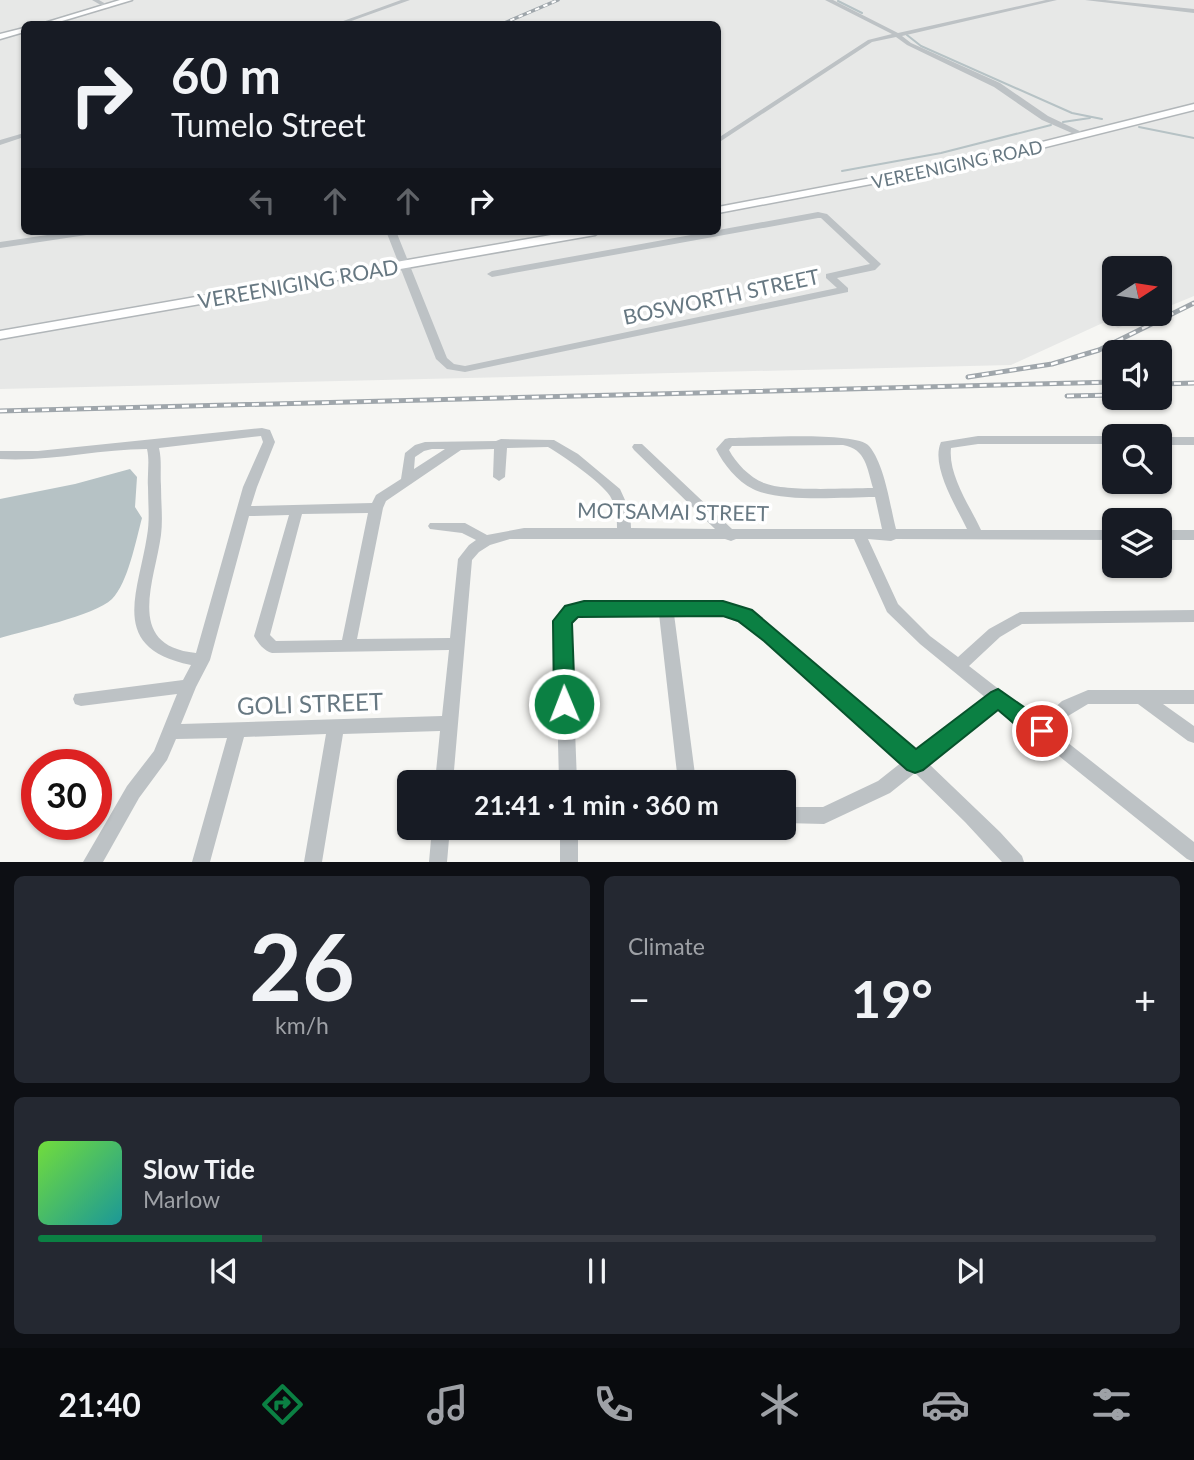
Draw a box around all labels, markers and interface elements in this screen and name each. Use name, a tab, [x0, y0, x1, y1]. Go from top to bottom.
text: 60 m	[171, 46, 281, 104]
icon: right	[56, 49, 147, 140]
text: Tumelo Street	[171, 105, 366, 144]
street label: VEREENIGING ROAD	[870, 135, 1044, 193]
icon: left	[243, 182, 281, 220]
icon: ahead	[316, 182, 354, 220]
icon: ahead	[389, 182, 427, 220]
icon: right	[462, 182, 500, 220]
street label: VEREENIGING ROAD	[196, 253, 400, 313]
north arrow	[1102, 256, 1172, 326]
map controls	[1102, 256, 1172, 578]
street label: BOSWORTH STREET	[621, 263, 822, 329]
button: sound	[1102, 340, 1172, 410]
button: search	[1102, 424, 1172, 494]
street label: MOTSAMAI STREET	[577, 497, 770, 525]
button: layers	[1102, 508, 1172, 578]
position arrow	[527, 667, 601, 741]
street label: GOLI STREET	[237, 686, 383, 720]
pin	[1012, 701, 1072, 761]
icon: arrive	[1023, 712, 1061, 750]
speed limit sign: 30	[21, 749, 112, 840]
text: 21:41 · 1 min · 360 m	[474, 789, 719, 821]
text: 26	[249, 911, 355, 1020]
text: Climate	[628, 932, 705, 960]
text: 19°	[851, 967, 933, 1029]
text: −	[628, 976, 650, 1022]
text: +	[1134, 976, 1156, 1022]
text: km/h	[275, 1011, 329, 1039]
text: Slow Tide	[143, 1153, 255, 1185]
text: Marlow	[143, 1185, 220, 1213]
icon: previous	[205, 1252, 243, 1290]
icon: pause	[578, 1252, 616, 1290]
icon: next	[951, 1252, 989, 1290]
icon: directions	[258, 1380, 307, 1429]
icon: music	[423, 1380, 472, 1429]
icon: phone	[589, 1380, 638, 1429]
icon: climate	[755, 1380, 804, 1429]
icon: car	[921, 1380, 970, 1429]
icon: filters	[1087, 1380, 1136, 1429]
text: 21:40	[58, 1385, 141, 1424]

